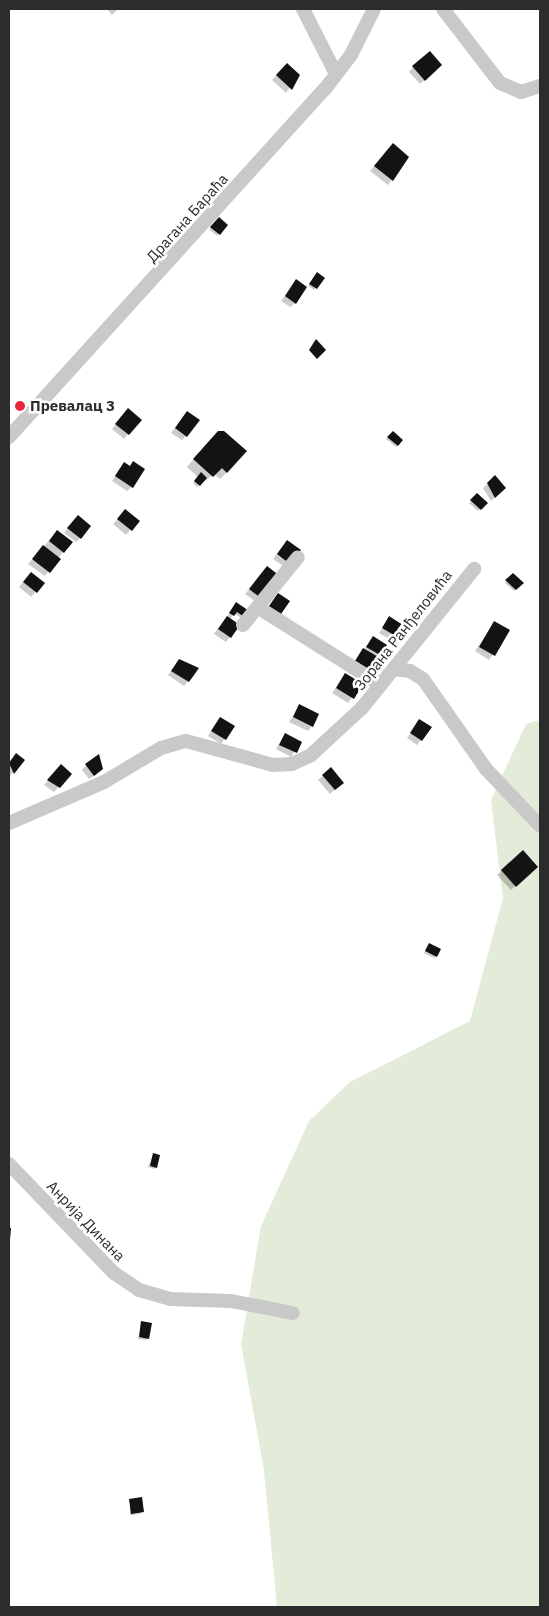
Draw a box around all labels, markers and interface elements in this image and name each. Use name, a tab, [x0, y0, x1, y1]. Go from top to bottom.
street label: Драгана Бараћа	[142, 170, 232, 266]
place label: Превалац 3	[30, 397, 115, 415]
marker: Превалац 3	[14, 400, 26, 412]
street label: Зорана Ранђеловића	[351, 566, 455, 694]
street label: Анрија Динана	[43, 1177, 129, 1265]

